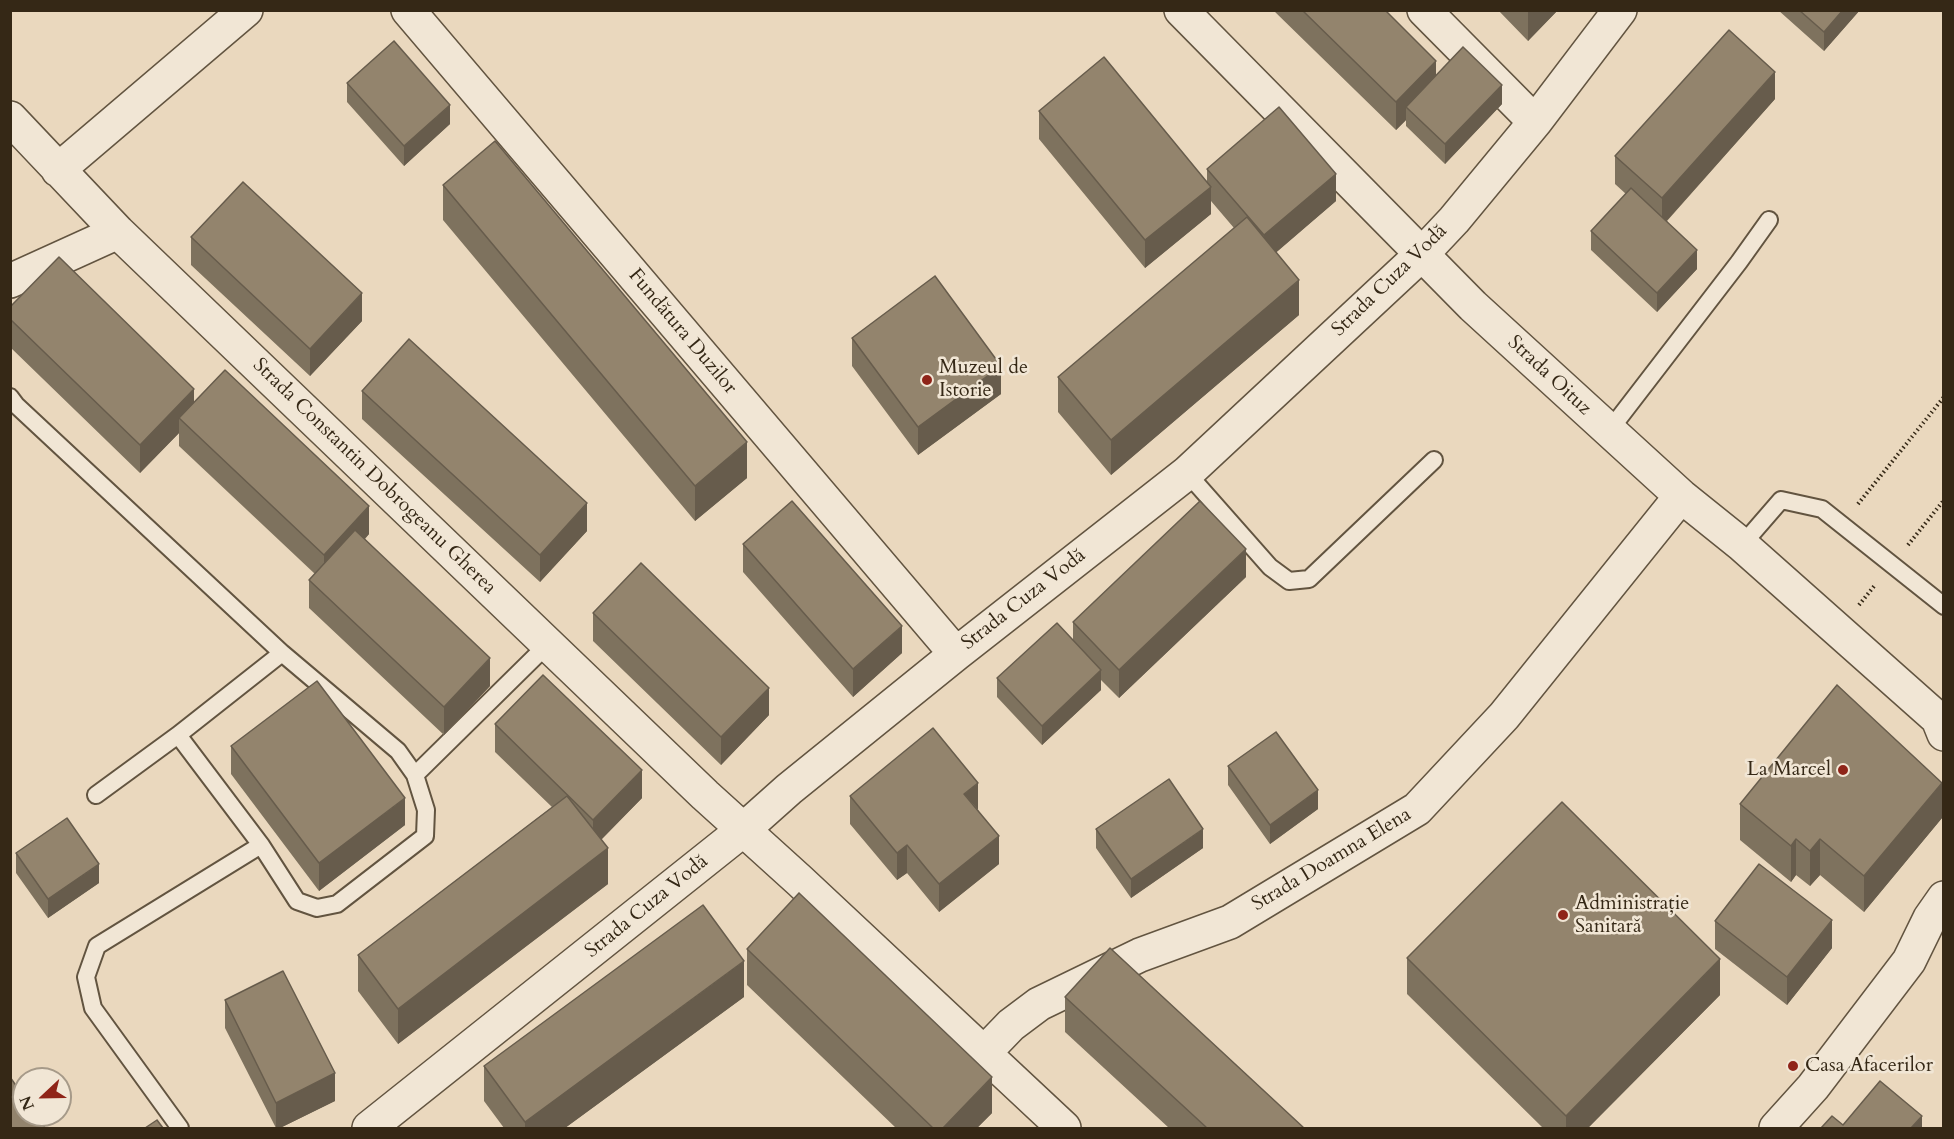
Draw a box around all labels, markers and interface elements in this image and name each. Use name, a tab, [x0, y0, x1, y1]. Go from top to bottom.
street label: Strada Cuza Vodă	[1327, 220, 1453, 342]
street label: Fundătura Duzilor	[623, 264, 741, 400]
street label: Strada Oituz	[1502, 331, 1596, 421]
street label: Strada Constantin Dobrogeanu Gherea	[247, 354, 501, 600]
place label: Muzeul de Istorie	[939, 356, 1028, 403]
marker: Muzeul de Istorie	[920, 373, 934, 387]
street label: Strada Cuza Vodă	[957, 544, 1091, 656]
place label: La Marcel	[1747, 758, 1831, 782]
marker: La Marcel	[1836, 763, 1850, 777]
street label: Strada Doamna Elena	[1248, 803, 1416, 917]
street label: Strada Cuza Vodă	[581, 850, 713, 964]
place label: Administrație Sanitară	[1575, 892, 1689, 939]
marker: Administrație Sanitară	[1556, 908, 1570, 922]
place label: Casa Afacerilor	[1805, 1054, 1933, 1078]
marker: Casa Afacerilor	[1786, 1059, 1800, 1073]
north arrow	[12, 1067, 72, 1127]
text: N	[14, 1092, 40, 1114]

